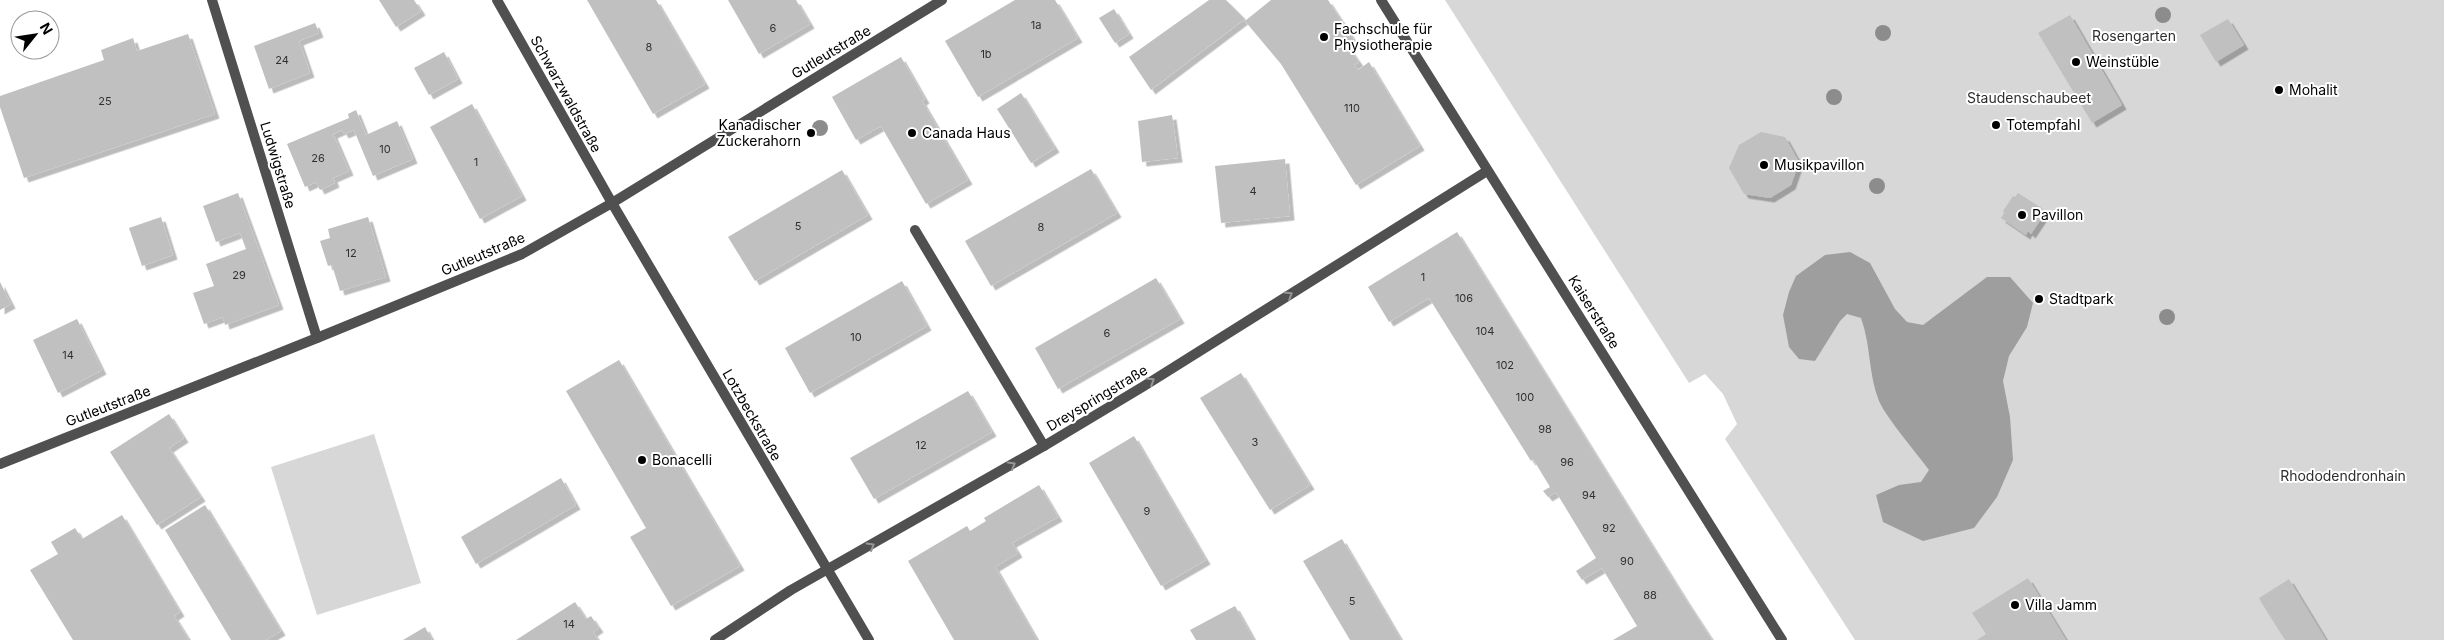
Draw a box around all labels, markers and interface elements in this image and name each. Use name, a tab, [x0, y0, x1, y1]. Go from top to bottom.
north arrow	[10, 10, 60, 60]
house number: 1a	[1031, 18, 1041, 32]
text: N	[37, 19, 57, 37]
place label: Fachschule für Physiotherapie	[1334, 20, 1432, 53]
house number: 6	[770, 21, 777, 35]
street label: Gutleutstraße	[788, 21, 873, 82]
park label: Rosengarten	[2092, 27, 2176, 44]
marker: Fachschule für Physiotherapie	[1318, 31, 1330, 43]
street label: Schwarzwaldstraße	[527, 32, 606, 155]
house number: 8	[646, 40, 653, 54]
house number: 1b	[980, 47, 992, 61]
house number: 24	[275, 53, 289, 67]
place label: Weinstüble	[2086, 53, 2159, 70]
marker: Weinstüble	[2070, 56, 2082, 68]
place label: Mohalit	[2289, 81, 2338, 98]
marker: Mohalit	[2273, 84, 2285, 96]
park label: Staudenschaubeet	[1967, 89, 2091, 106]
house number: 25	[98, 94, 112, 108]
house number: 110	[1344, 101, 1360, 115]
place label: Kanadischer Zuckerahorn	[717, 116, 801, 149]
place label: Totempfahl	[2006, 116, 2080, 133]
street label: Ludwigstraße	[257, 119, 300, 210]
marker: Totempfahl	[1990, 119, 2002, 131]
place label: Canada Haus	[922, 124, 1011, 141]
marker: Kanadischer Zuckerahorn	[805, 127, 817, 139]
marker: Canada Haus	[906, 127, 918, 139]
house number: 10	[379, 142, 391, 156]
house number: 26	[311, 151, 325, 165]
house number: 1	[474, 155, 478, 169]
place label: Musikpavillon	[1774, 156, 1864, 173]
marker: Musikpavillon	[1758, 159, 1770, 171]
house number: 4	[1249, 184, 1257, 198]
place label: Pavillon	[2032, 206, 2083, 223]
marker: Pavillon	[2016, 209, 2028, 221]
house number: 5	[795, 219, 802, 233]
house number: 8	[1038, 220, 1045, 234]
street label: Gutleutstraße	[438, 228, 527, 279]
house number: 12	[345, 246, 357, 260]
house number: 29	[232, 268, 246, 282]
house number: 1	[1421, 270, 1425, 284]
street label: Kaiserstraße	[1565, 272, 1624, 352]
place label: Stadtpark	[2049, 290, 2114, 307]
house number: 106	[1455, 291, 1473, 305]
one-way arrow	[1283, 292, 1293, 301]
marker: Stadtpark	[2033, 293, 2045, 305]
house number: 104	[1476, 324, 1494, 338]
house number: 6	[1104, 326, 1111, 340]
house number: 10	[850, 330, 862, 344]
house number: 14	[62, 348, 74, 362]
house number: 102	[1496, 358, 1514, 372]
street label: Dreyspringstraße	[1043, 361, 1150, 434]
street label: Lotzbeckstraße	[719, 366, 786, 464]
one-way arrow	[1146, 378, 1155, 388]
street label: Gutleutstraße	[63, 382, 153, 430]
house number: 100	[1516, 390, 1534, 404]
house number: 98	[1538, 422, 1552, 436]
house number: 3	[1252, 435, 1259, 449]
house number: 12	[915, 438, 927, 452]
place label: Bonacelli	[652, 451, 712, 468]
marker: Bonacelli	[636, 454, 648, 466]
house number: 96	[1560, 455, 1574, 469]
one-way arrow	[1006, 461, 1015, 471]
park label: Rhododendronhain	[2280, 467, 2406, 484]
house number: 94	[1582, 488, 1596, 502]
house number: 9	[1144, 504, 1151, 518]
house number: 92	[1602, 521, 1616, 535]
one-way arrow	[866, 542, 875, 552]
house number: 90	[1620, 554, 1634, 568]
house number: 88	[1643, 588, 1657, 602]
house number: 5	[1349, 594, 1356, 608]
place label: Villa Jamm	[2025, 596, 2097, 613]
marker: Villa Jamm	[2009, 599, 2021, 611]
house number: 14	[563, 617, 575, 631]

